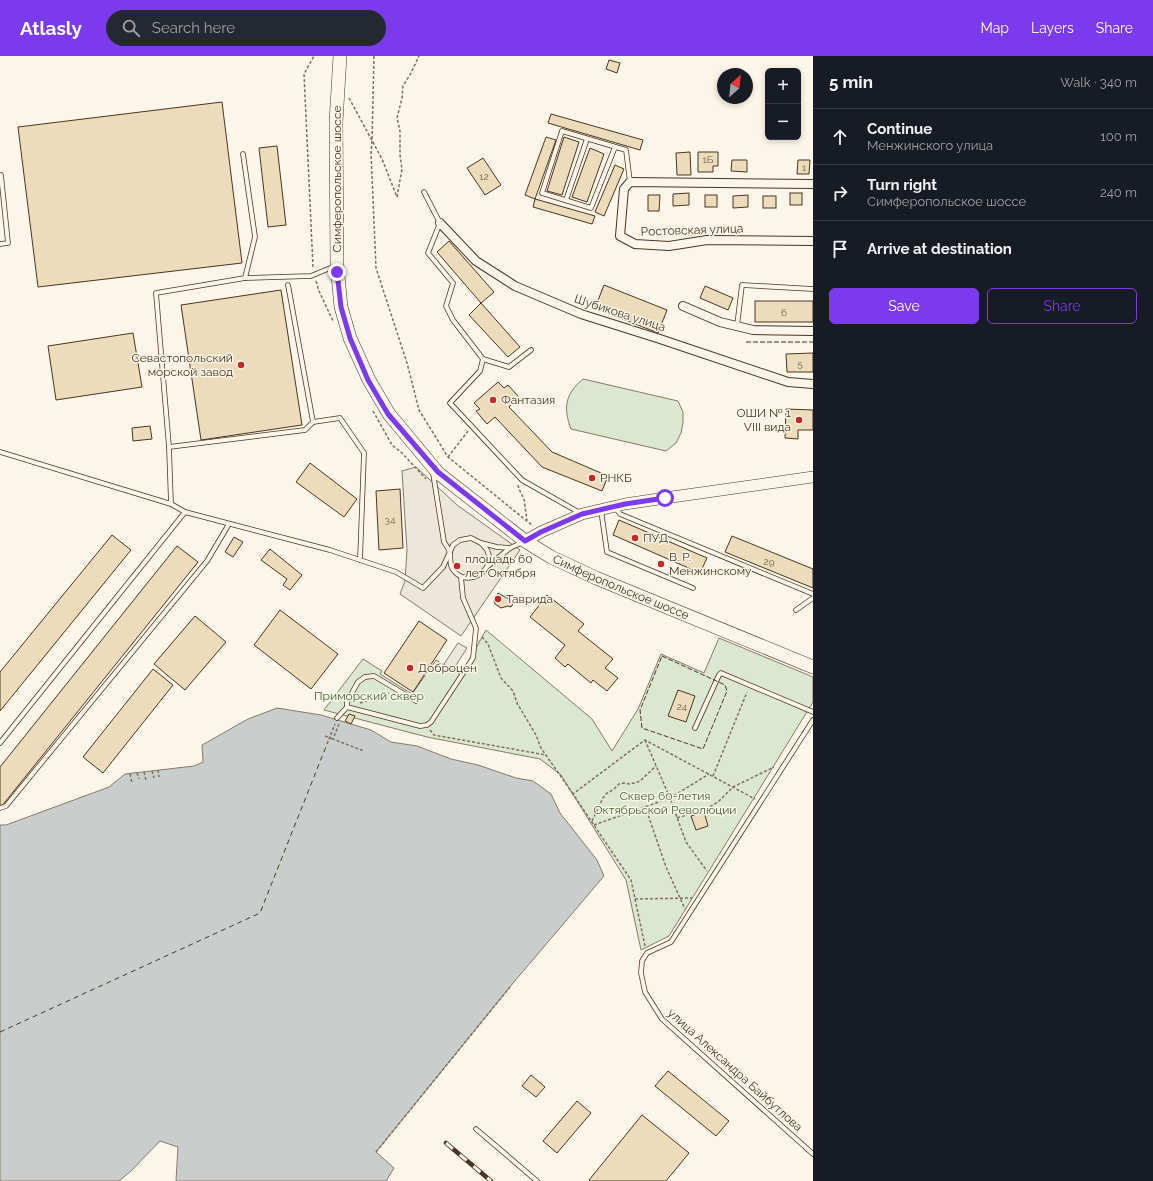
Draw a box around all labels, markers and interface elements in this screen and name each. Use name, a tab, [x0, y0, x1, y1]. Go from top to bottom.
search box	[106, 10, 386, 46]
text: Atlasly	[20, 17, 82, 39]
icon: search	[120, 17, 142, 39]
text: Search here	[152, 19, 235, 37]
text: Map	[981, 20, 1009, 36]
text: Layers	[1031, 20, 1074, 36]
text: Share	[1096, 20, 1133, 36]
north arrow	[717, 68, 753, 104]
map controls	[765, 68, 801, 140]
button: +	[765, 68, 801, 104]
text: 5 min	[829, 72, 873, 92]
text: Walk · 340 m	[1060, 75, 1137, 90]
button: −	[765, 104, 801, 140]
street label: Симферопольское шоссе	[330, 106, 344, 252]
text: Continue	[867, 120, 932, 138]
icon: ahead	[829, 126, 851, 148]
text: 100 m	[1100, 129, 1137, 144]
text: Менжинского улица	[867, 138, 993, 153]
house number: 1Б	[703, 154, 714, 165]
house number: 1	[802, 162, 807, 173]
house number: 12	[479, 171, 489, 182]
text: Turn right	[867, 176, 937, 194]
icon: right	[829, 182, 851, 204]
text: 240 m	[1100, 185, 1137, 200]
text: Симферопольское шоссе	[867, 194, 1026, 209]
street label: Ростовская улица	[640, 221, 744, 239]
icon: arrive	[829, 238, 851, 260]
text: Arrive at destination	[867, 240, 1012, 258]
route end	[328, 263, 346, 281]
button: Save	[829, 288, 979, 324]
button: Share	[987, 288, 1137, 324]
street label: Шубикова улица	[573, 292, 667, 334]
house number: 6	[781, 307, 787, 318]
place label: Севастопольский морской завод	[132, 351, 233, 379]
house number: 5	[797, 358, 803, 369]
marker: Севастопольский морской завод	[236, 360, 246, 370]
place label: Фантазия	[501, 393, 555, 407]
marker: Фантазия	[488, 395, 498, 405]
place label: ОШИ № 1 VIII вида	[737, 406, 791, 434]
marker: ОШИ № 1 VIII вида	[794, 415, 804, 425]
place label: РНКБ	[600, 471, 632, 485]
marker: РНКБ	[587, 473, 597, 483]
route start	[656, 489, 674, 507]
house number: 34	[385, 514, 396, 525]
place label: ПУД	[643, 531, 668, 545]
marker: ПУД	[630, 533, 640, 543]
place label: В. Р. Менжинскому	[669, 550, 752, 578]
place label: площадь 60 лет Октября	[465, 552, 536, 580]
street label: Симферопольское шоссе	[550, 552, 691, 622]
house number: 29	[763, 556, 775, 567]
marker: В. Р. Менжинскому	[656, 559, 666, 569]
marker: площадь 60 лет Октября	[452, 561, 462, 571]
place label: Таврида	[506, 592, 553, 606]
marker: Таврида	[493, 594, 503, 604]
place label: Доброцен	[418, 661, 477, 675]
marker: Доброцен	[405, 663, 415, 673]
park label: Приморский сквер	[314, 689, 424, 703]
house number: 24	[677, 701, 688, 712]
park label: Сквер 60-летия Октябрьской Революции	[594, 789, 736, 817]
street label: улица Александра Байбутлова	[665, 1006, 805, 1134]

